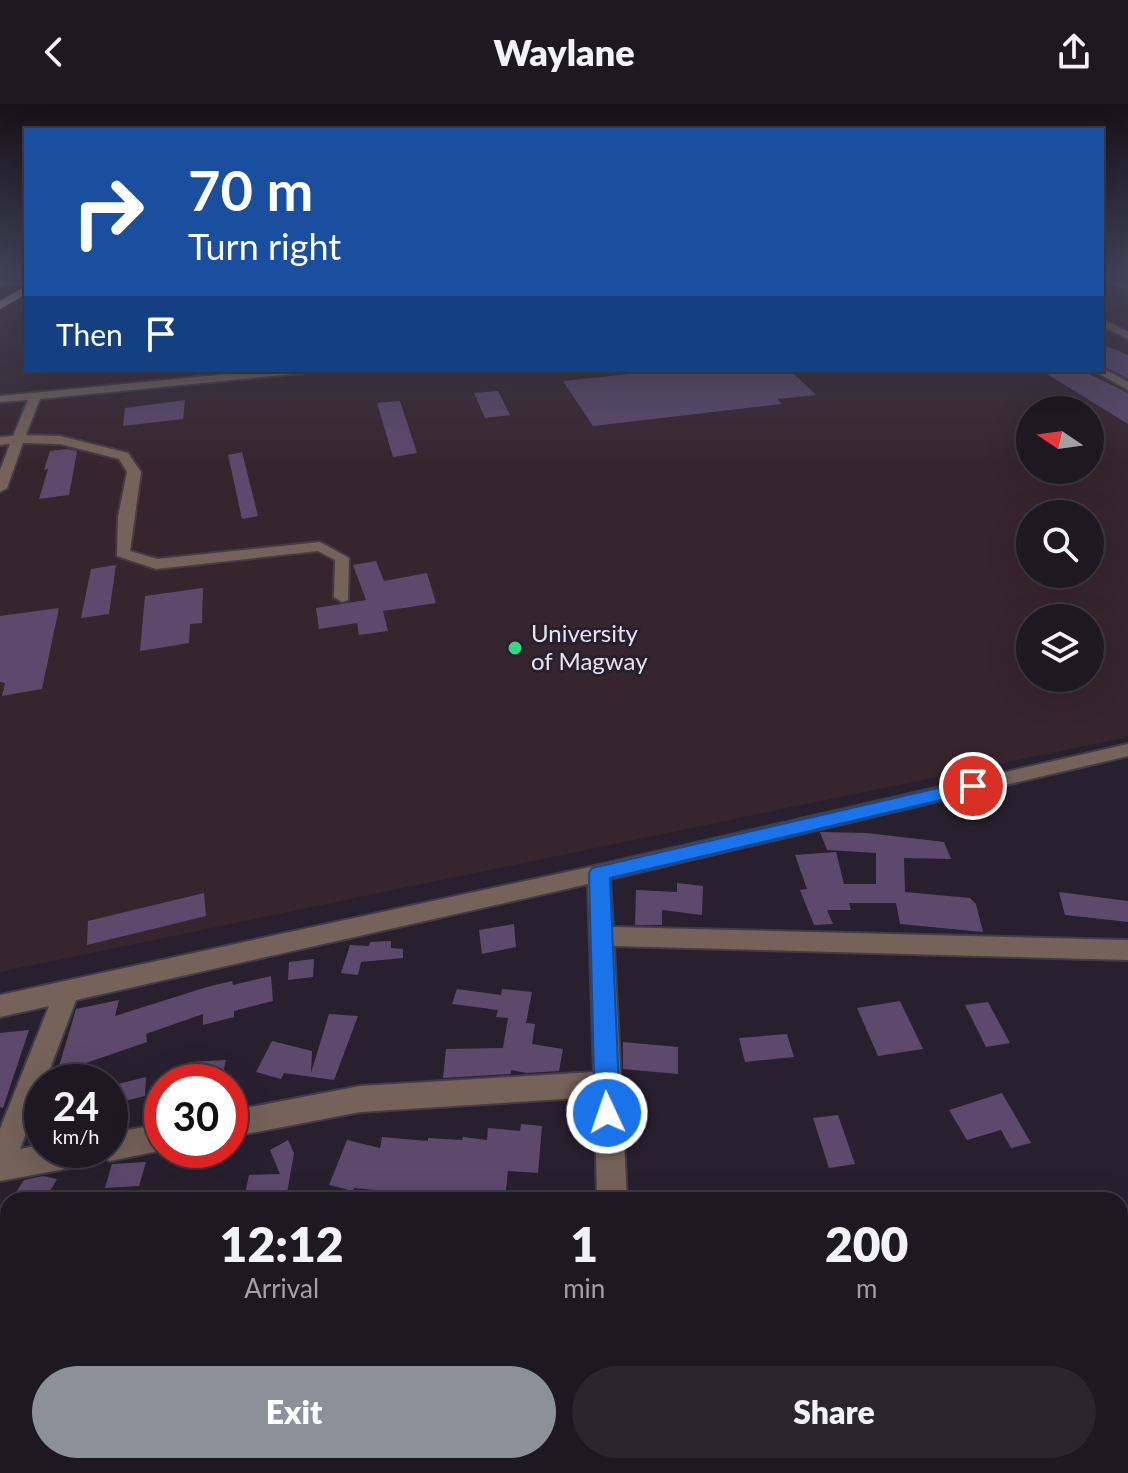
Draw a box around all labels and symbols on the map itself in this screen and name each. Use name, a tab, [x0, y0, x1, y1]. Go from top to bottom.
north arrow	[1016, 396, 1104, 484]
place label: University of Magway	[531, 618, 648, 675]
marker: University of Magway	[506, 639, 524, 657]
pin	[939, 752, 1007, 820]
speed limit sign: 30	[144, 1064, 248, 1168]
position arrow	[565, 1071, 649, 1155]

